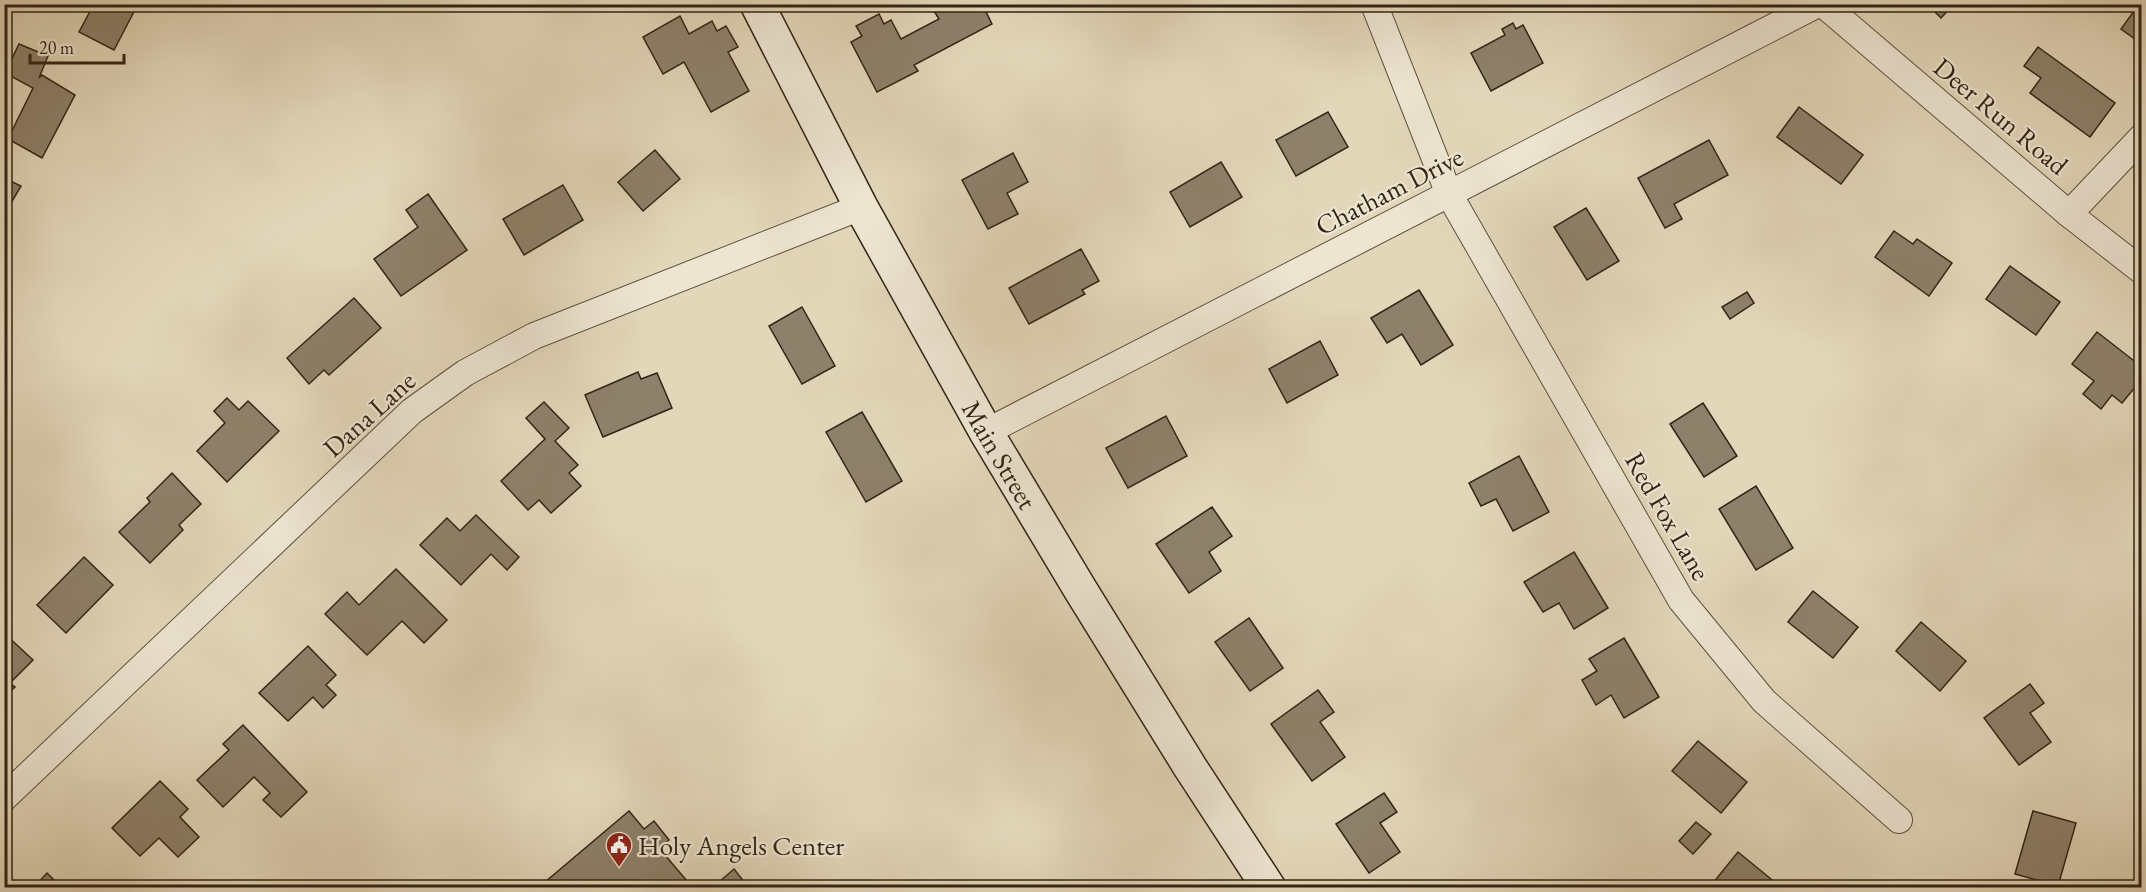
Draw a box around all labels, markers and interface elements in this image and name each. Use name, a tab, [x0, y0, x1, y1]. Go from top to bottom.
scale bar	[30, 27, 124, 65]
text: 20 m	[39, 36, 74, 59]
street label: Deer Run Road	[1926, 49, 2076, 183]
street label: Chatham Drive	[1309, 139, 1469, 243]
street label: Dana Lane	[315, 363, 423, 465]
street label: Main Street	[954, 394, 1046, 516]
street label: Red Fox Lane	[1617, 446, 1719, 586]
place label: Holy Angels Center	[638, 828, 844, 863]
public building icon: Holy Angels Center	[604, 830, 634, 868]

